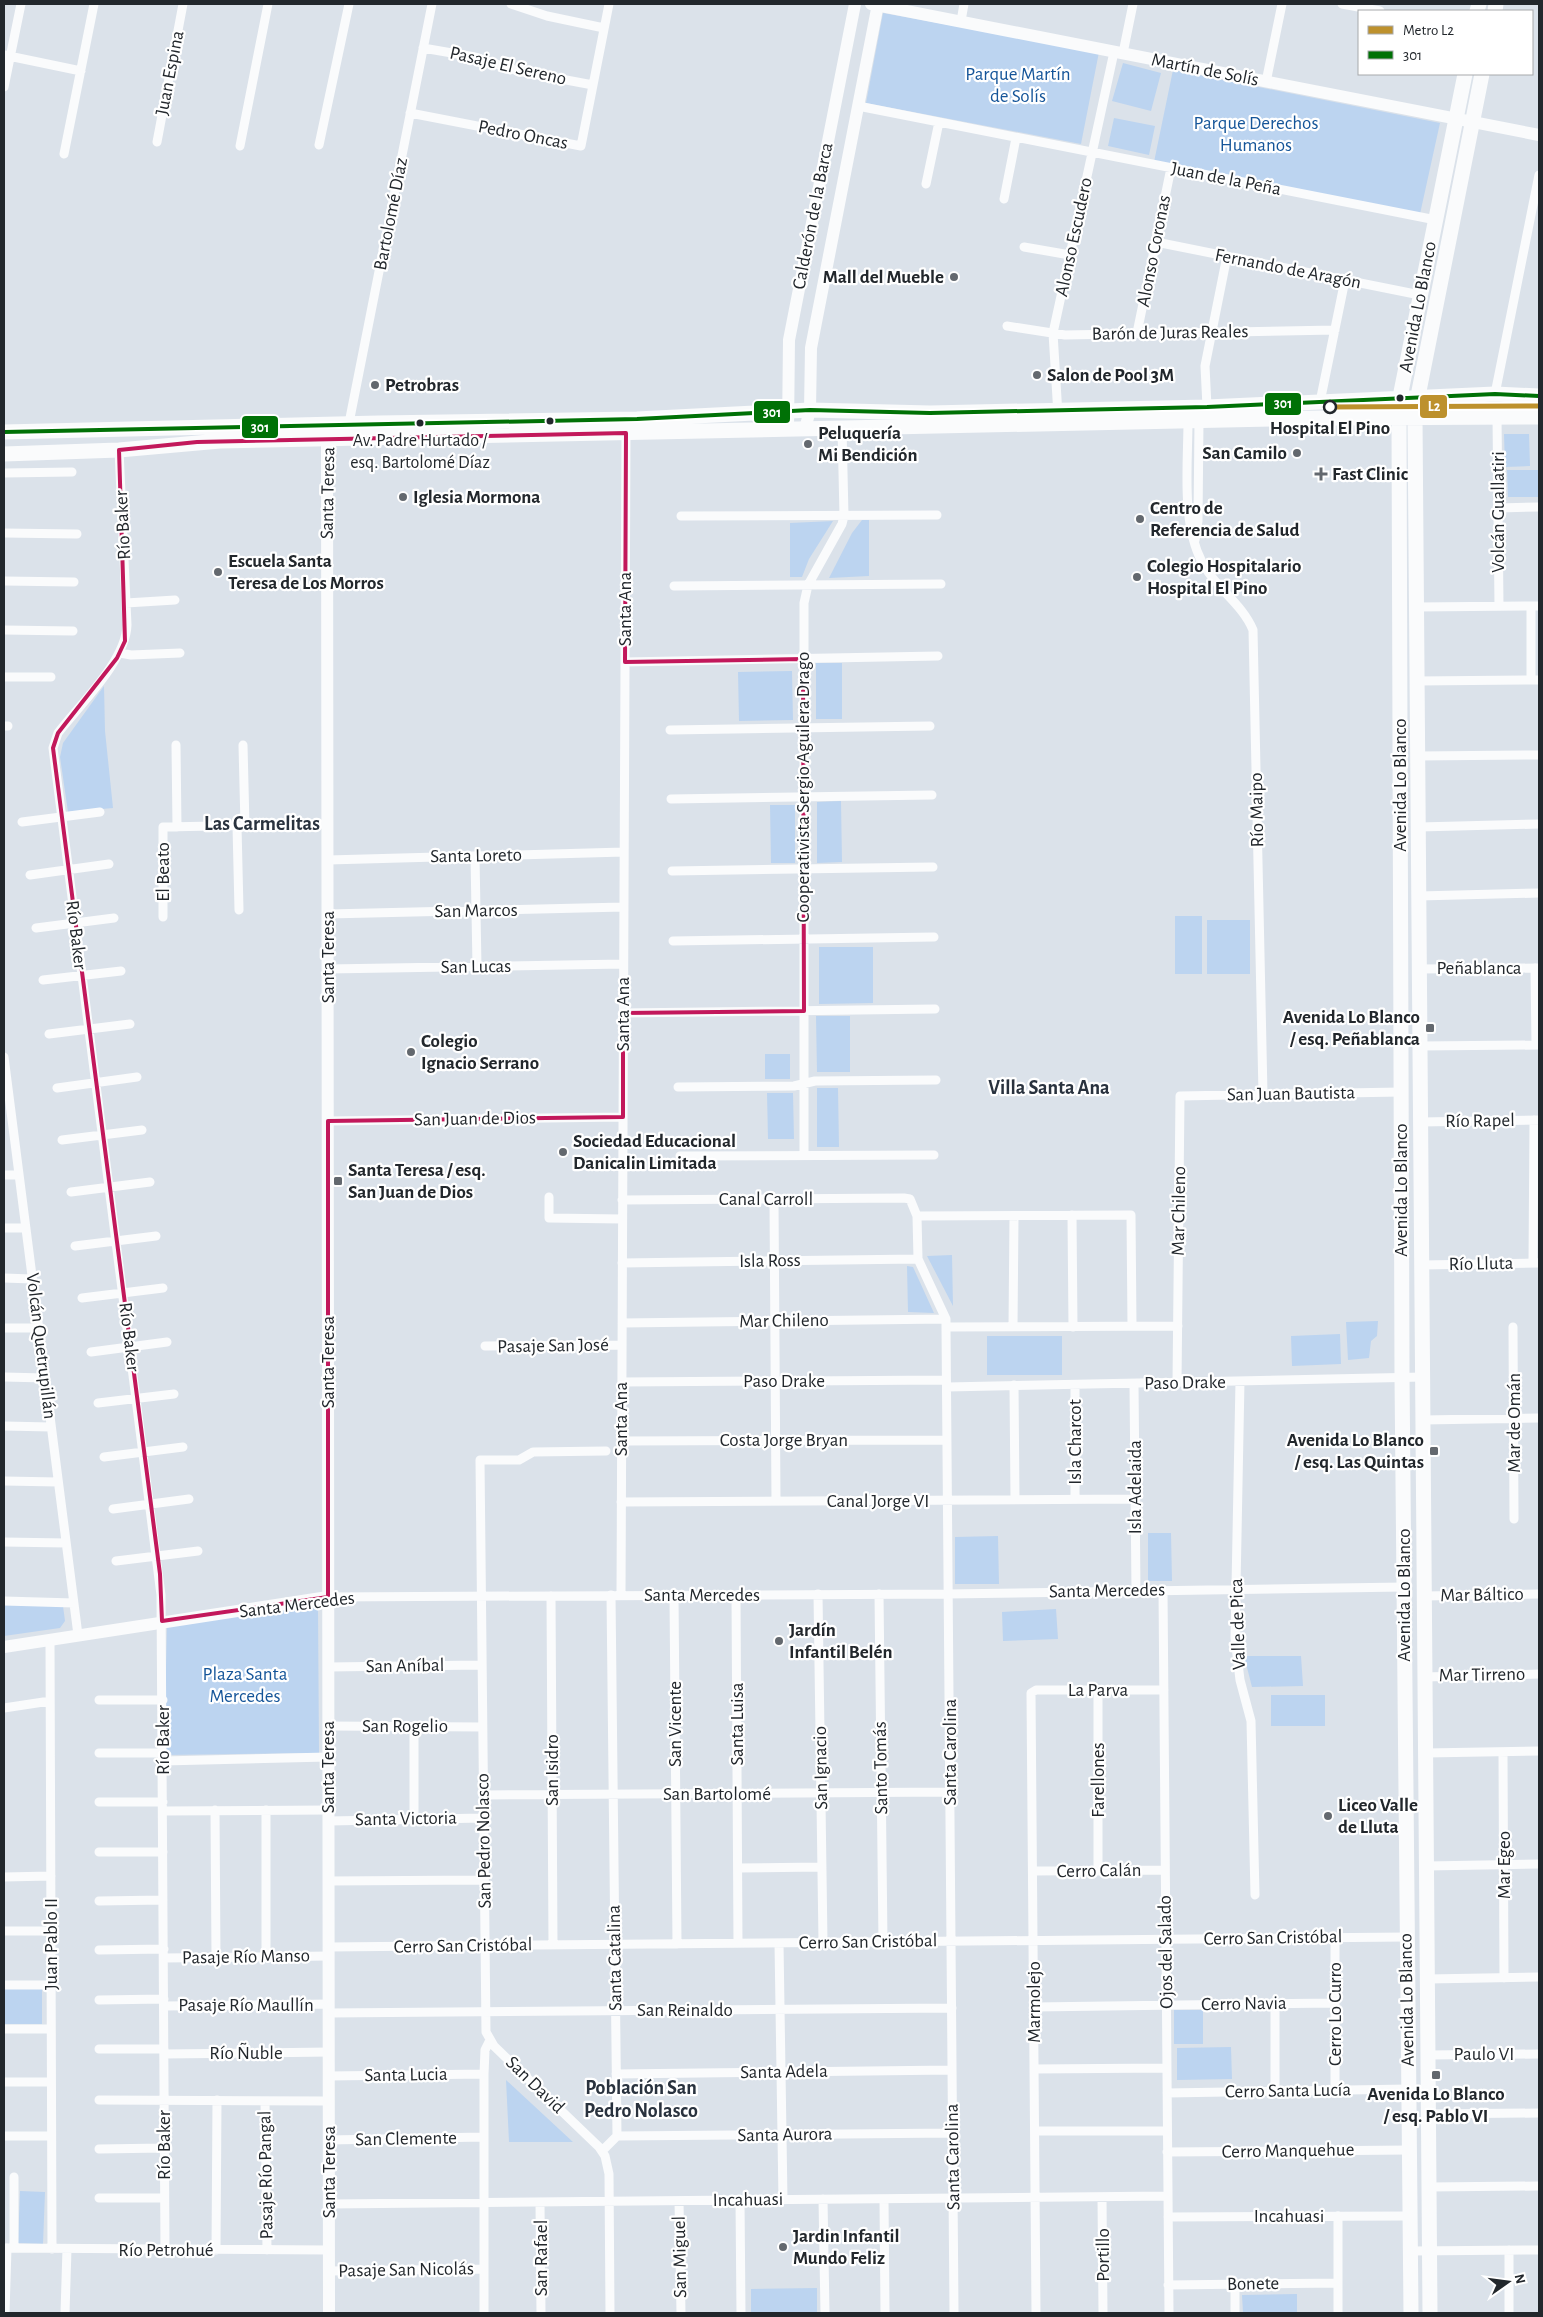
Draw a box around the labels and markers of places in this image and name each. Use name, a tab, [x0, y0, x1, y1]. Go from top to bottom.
place label: Mall del Mueble	[823, 268, 944, 287]
marker: Mall del Mueble	[948, 271, 960, 283]
place label: Salon de Pool 3M	[1047, 366, 1174, 385]
marker: Salon de Pool 3M	[1031, 369, 1043, 381]
place label: Petrobras	[385, 376, 459, 395]
marker: Petrobras	[369, 379, 381, 391]
unlabelled marker	[1395, 393, 1405, 403]
marker: Hospital El Pino	[1323, 400, 1337, 414]
unlabelled marker	[545, 416, 555, 426]
marker: Av. Padre Hurtado / esq. Bartolomé Díaz	[415, 418, 425, 428]
place label: Hospital El Pino	[1270, 419, 1390, 438]
place label: Peluquería Mi Bendición	[818, 424, 917, 465]
place label: Av. Padre Hurtado / esq. Bartolomé Díaz	[350, 432, 490, 472]
marker: Peluquería Mi Bendición	[802, 438, 814, 450]
place label: San Camilo	[1202, 444, 1287, 463]
marker: San Camilo	[1291, 447, 1303, 459]
place label: Fast Clinic	[1332, 465, 1409, 484]
marker: Fast Clinic	[1314, 467, 1328, 481]
place label: Iglesia Mormona	[413, 488, 540, 507]
marker: Iglesia Mormona	[397, 491, 409, 503]
place label: Centro de Referencia de Salud	[1150, 499, 1300, 540]
marker: Centro de Referencia de Salud	[1134, 513, 1146, 525]
place label: Escuela Santa Teresa de Los Morros	[228, 552, 384, 593]
place label: Colegio Hospitalario Hospital El Pino	[1147, 557, 1301, 598]
marker: Escuela Santa Teresa de Los Morros	[212, 566, 224, 578]
marker: Colegio Hospitalario Hospital El Pino	[1131, 571, 1143, 583]
place label: Avenida Lo Blanco / esq. Peñablanca	[1283, 1008, 1420, 1049]
marker: Avenida Lo Blanco / esq. Peñablanca	[1424, 1022, 1436, 1034]
place label: Colegio Ignacio Serrano	[421, 1032, 539, 1073]
marker: Colegio Ignacio Serrano	[405, 1046, 417, 1058]
place label: Sociedad Educacional Danicalin Limitada	[573, 1132, 736, 1173]
marker: Sociedad Educacional Danicalin Limitada	[557, 1146, 569, 1158]
place label: Santa Teresa / esq. San Juan de Dios	[348, 1161, 486, 1202]
marker: Santa Teresa / esq. San Juan de Dios	[332, 1175, 344, 1187]
place label: Avenida Lo Blanco / esq. Las Quintas	[1287, 1431, 1424, 1472]
marker: Avenida Lo Blanco / esq. Las Quintas	[1428, 1445, 1440, 1457]
place label: Jardín Infantil Belén	[789, 1621, 893, 1662]
marker: Jardín Infantil Belén	[773, 1635, 785, 1647]
place label: Liceo Valle de Lluta	[1338, 1796, 1418, 1837]
marker: Liceo Valle de Lluta	[1322, 1810, 1334, 1822]
marker: Avenida Lo Blanco / esq. Pablo VI	[1430, 2069, 1442, 2081]
place label: Avenida Lo Blanco / esq. Pablo VI	[1367, 2085, 1505, 2126]
place label: Jardin Infantil Mundo Feliz	[793, 2227, 900, 2268]
marker: Jardin Infantil Mundo Feliz	[777, 2241, 789, 2253]

